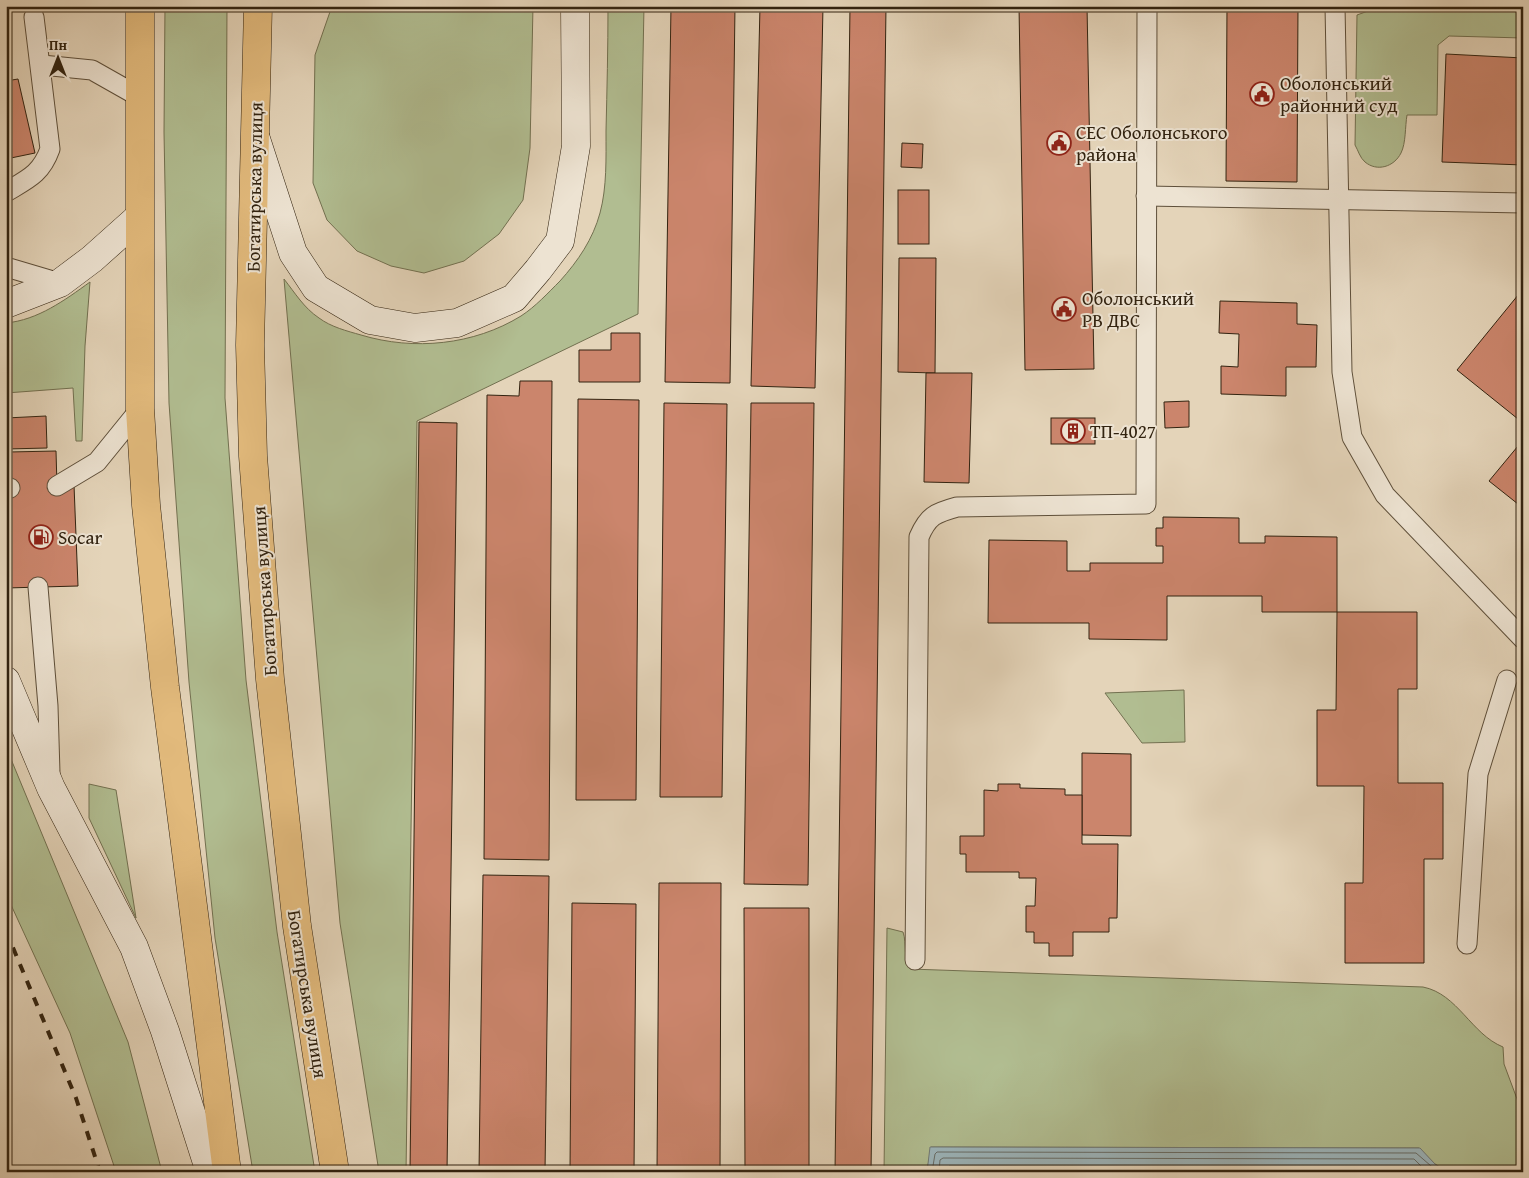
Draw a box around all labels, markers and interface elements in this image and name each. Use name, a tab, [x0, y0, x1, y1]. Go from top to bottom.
north arrow	[32, 32, 82, 82]
text: Пн	[49, 35, 67, 55]
place label: Оболонський районний суд	[1280, 69, 1398, 119]
public building icon: Оболонський районний суд	[1249, 81, 1275, 107]
street label: Богатирська вулиця	[239, 101, 269, 272]
place label: СЕС Оболонського района	[1076, 118, 1227, 168]
public building icon: СЕС Оболонського района	[1046, 130, 1072, 156]
place label: Оболонський РВ ДВС	[1082, 284, 1194, 334]
public building icon: Оболонський РВ ДВС	[1051, 296, 1077, 322]
place label: ТП-4027	[1090, 417, 1156, 445]
building icon: ТП-4027	[1060, 418, 1086, 444]
street label: Богатирська вулиця	[244, 505, 284, 677]
place label: Socar	[58, 523, 102, 551]
fuel station icon: Socar	[28, 524, 54, 550]
street label: Богатирська вулиця	[281, 908, 335, 1080]

